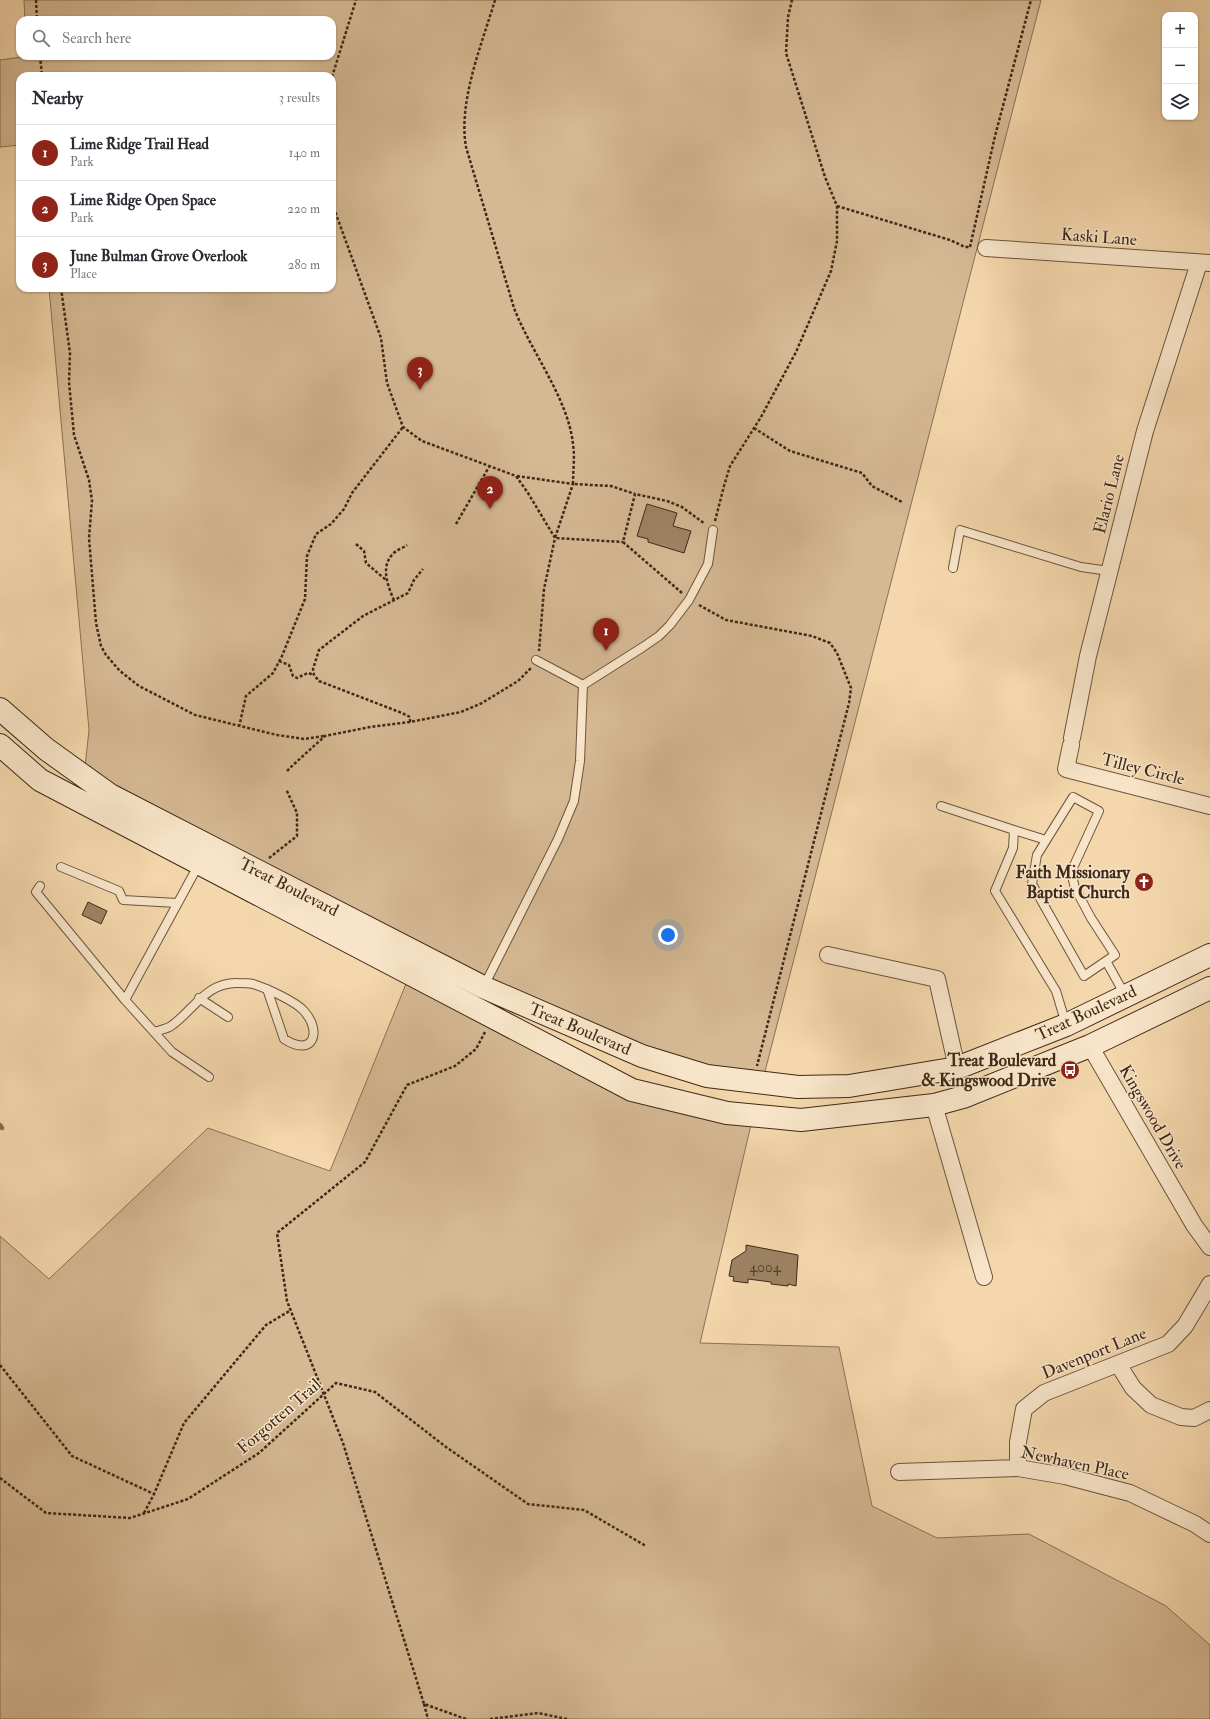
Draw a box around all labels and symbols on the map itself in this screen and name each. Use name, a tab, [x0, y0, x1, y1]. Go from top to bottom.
street label: Kaski Lane	[1060, 224, 1138, 250]
pin: 3	[407, 357, 433, 390]
street label: Elario Lane	[1089, 452, 1129, 536]
pin: 2	[477, 476, 503, 509]
pin: 1	[593, 618, 619, 651]
street label: Tilley Circle	[1099, 749, 1187, 790]
street label: Treat Boulevard	[236, 853, 343, 921]
place label: Faith Missionary Baptist Church	[1016, 862, 1131, 904]
church icon: Faith Missionary Baptist Church	[1133, 871, 1155, 893]
your location	[658, 925, 678, 945]
street label: Treat Boulevard	[1032, 980, 1140, 1045]
street label: Treat Boulevard	[526, 998, 635, 1060]
place label: Treat Boulevard & Kingswood Drive	[921, 1050, 1057, 1092]
bus stop icon: Treat Boulevard & Kingswood Drive	[1059, 1059, 1081, 1081]
street label: Kingswood Drive	[1115, 1061, 1191, 1173]
house number: 4004	[749, 1258, 782, 1277]
street label: Davenport Lane	[1039, 1322, 1150, 1384]
street label: Forgotten Trail	[233, 1373, 326, 1458]
street label: Newhaven Place	[1019, 1441, 1131, 1485]

